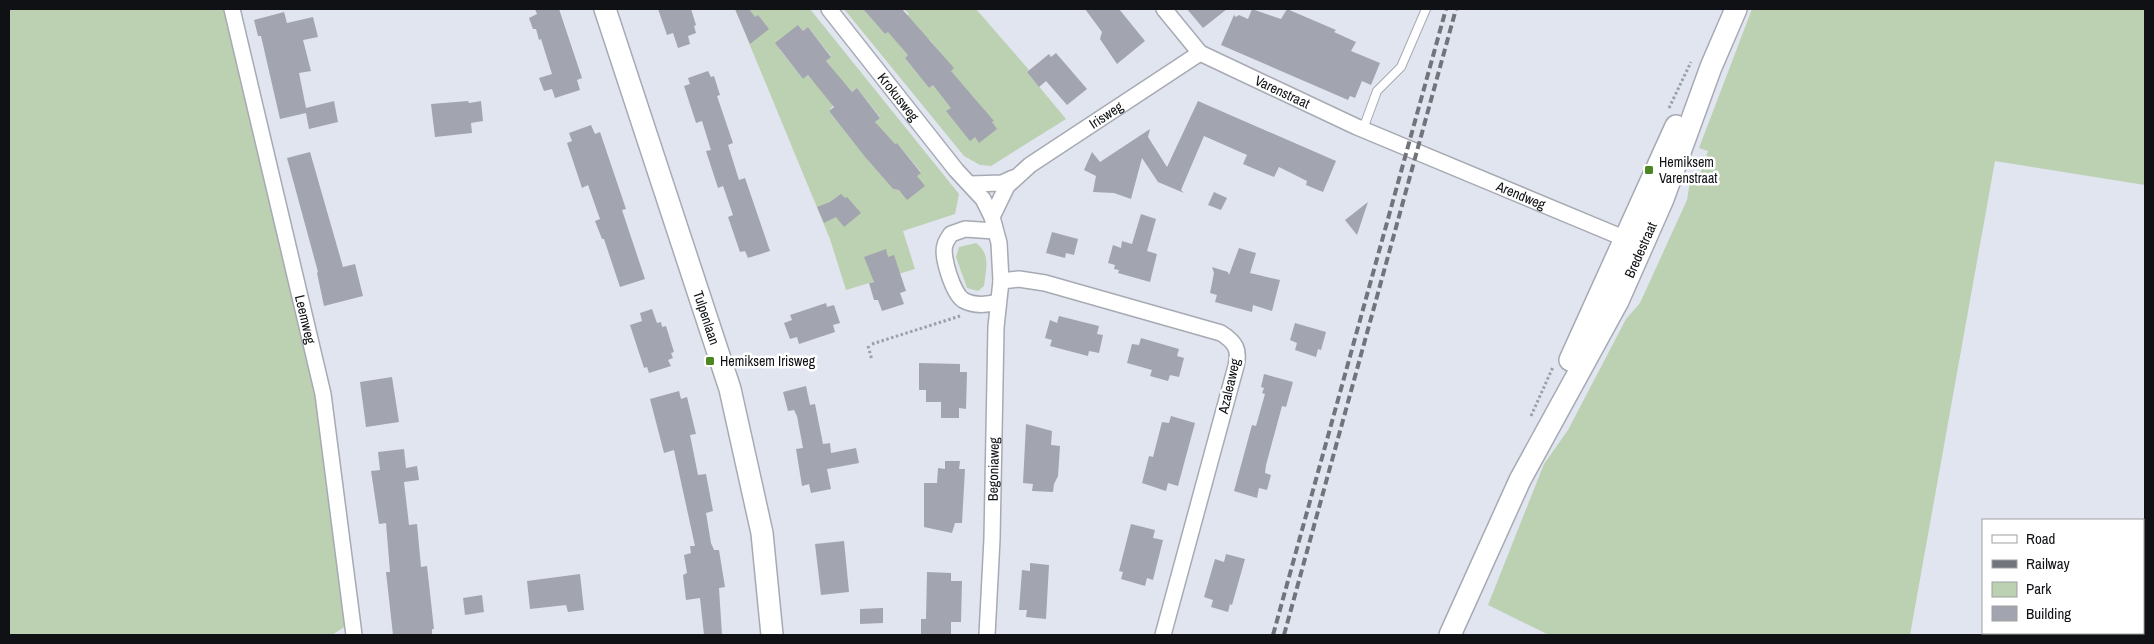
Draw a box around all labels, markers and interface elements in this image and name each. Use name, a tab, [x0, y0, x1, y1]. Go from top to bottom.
street label: Krokusweg	[874, 69, 923, 125]
street label: Varenstraat	[1252, 71, 1313, 112]
street label: Irisweg	[1086, 97, 1127, 133]
place label: Hemiksem Varenstraat	[1659, 153, 1718, 187]
marker: Hemiksem Varenstraat	[1643, 164, 1655, 176]
street label: Arendweg	[1493, 177, 1549, 214]
street label: Bredestraat	[1620, 219, 1661, 281]
street label: Tulpenlaan	[689, 288, 724, 347]
street label: Leemweg	[291, 293, 320, 346]
place label: Hemiksem Irisweg	[720, 352, 816, 370]
marker: Hemiksem Irisweg	[704, 355, 716, 367]
street label: Azaleaweg	[1214, 356, 1244, 416]
street label: Begoniaweg	[984, 436, 1003, 501]
legend	[1982, 519, 2144, 634]
text: Road	[2026, 528, 2055, 549]
text: Railway	[2026, 553, 2071, 574]
text: Park	[2026, 578, 2052, 599]
text: Building	[2026, 603, 2071, 624]

